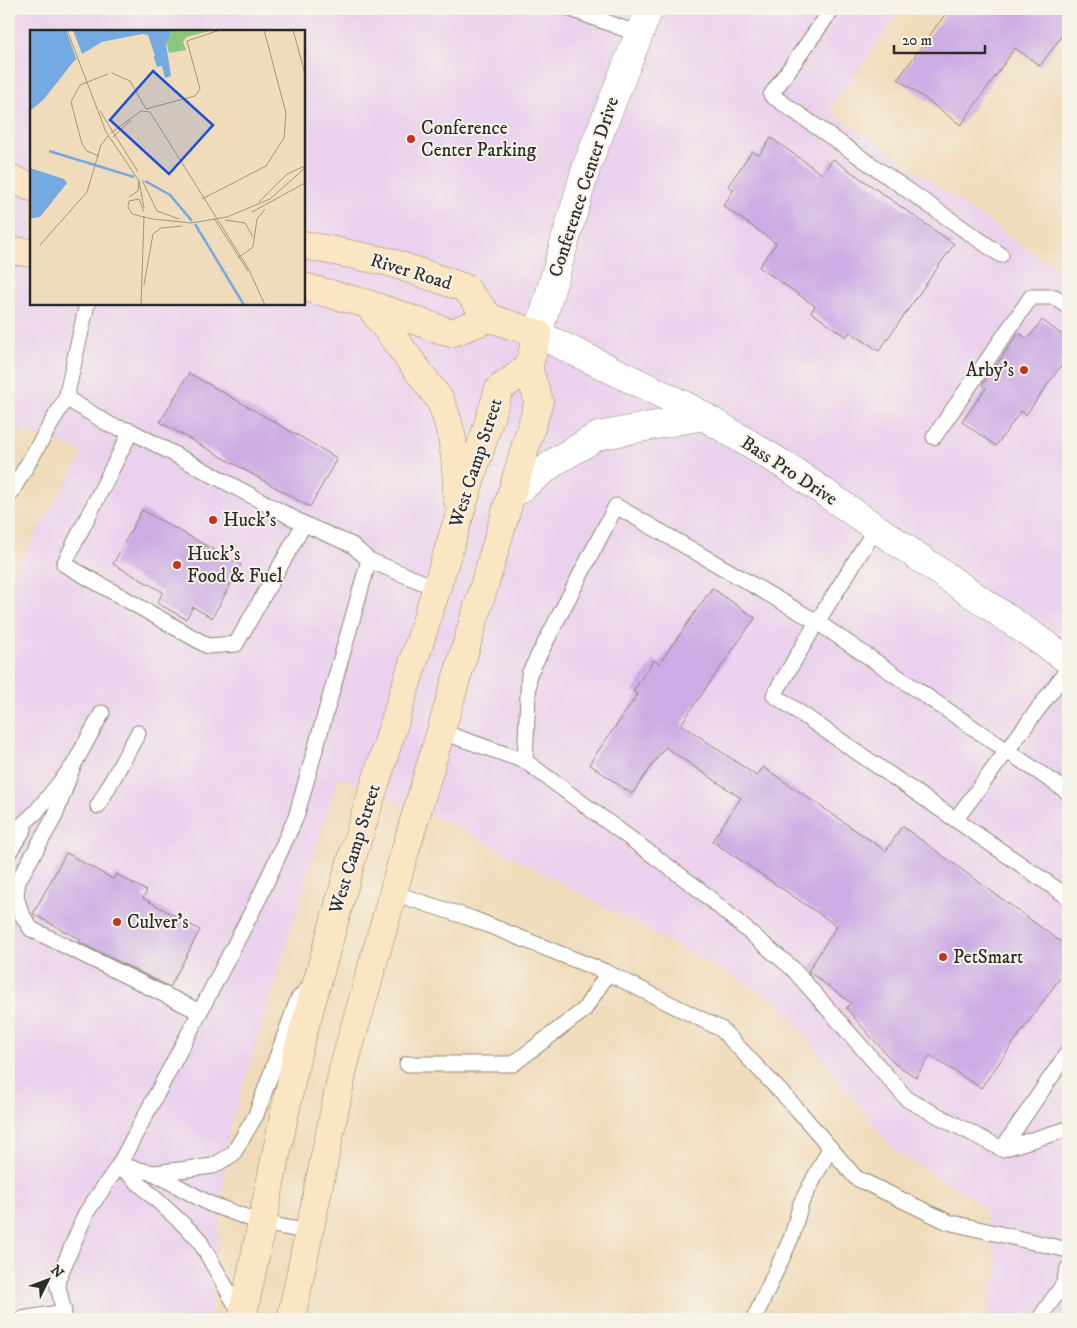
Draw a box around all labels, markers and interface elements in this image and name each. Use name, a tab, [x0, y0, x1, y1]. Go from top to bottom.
scale bar	[894, 22, 986, 54]
inset map	[30, 30, 305, 305]
text: 20 m	[902, 31, 932, 50]
street label: Conference Center Drive	[544, 94, 624, 280]
place label: Conference Center Parking	[421, 117, 537, 162]
marker: Conference Center Parking	[405, 133, 417, 145]
street label: River Road	[367, 249, 455, 295]
place label: Arby's	[966, 359, 1014, 382]
marker: Arby's	[1018, 364, 1030, 376]
street label: West Camp Street	[444, 396, 508, 531]
street label: Bass Pro Drive	[736, 431, 842, 511]
place label: Huck's	[223, 509, 276, 532]
marker: Huck's	[207, 514, 219, 526]
place label: Huck's Food & Fuel	[187, 543, 283, 588]
marker: Huck's Food & Fuel	[171, 559, 183, 571]
street label: West Camp Street	[324, 781, 386, 918]
place label: Culver's	[127, 911, 189, 934]
marker: Culver's	[111, 916, 123, 928]
place label: PetSmart	[953, 946, 1023, 969]
marker: PetSmart	[937, 951, 949, 963]
north arrow	[22, 1256, 72, 1306]
text: N	[46, 1262, 68, 1283]

